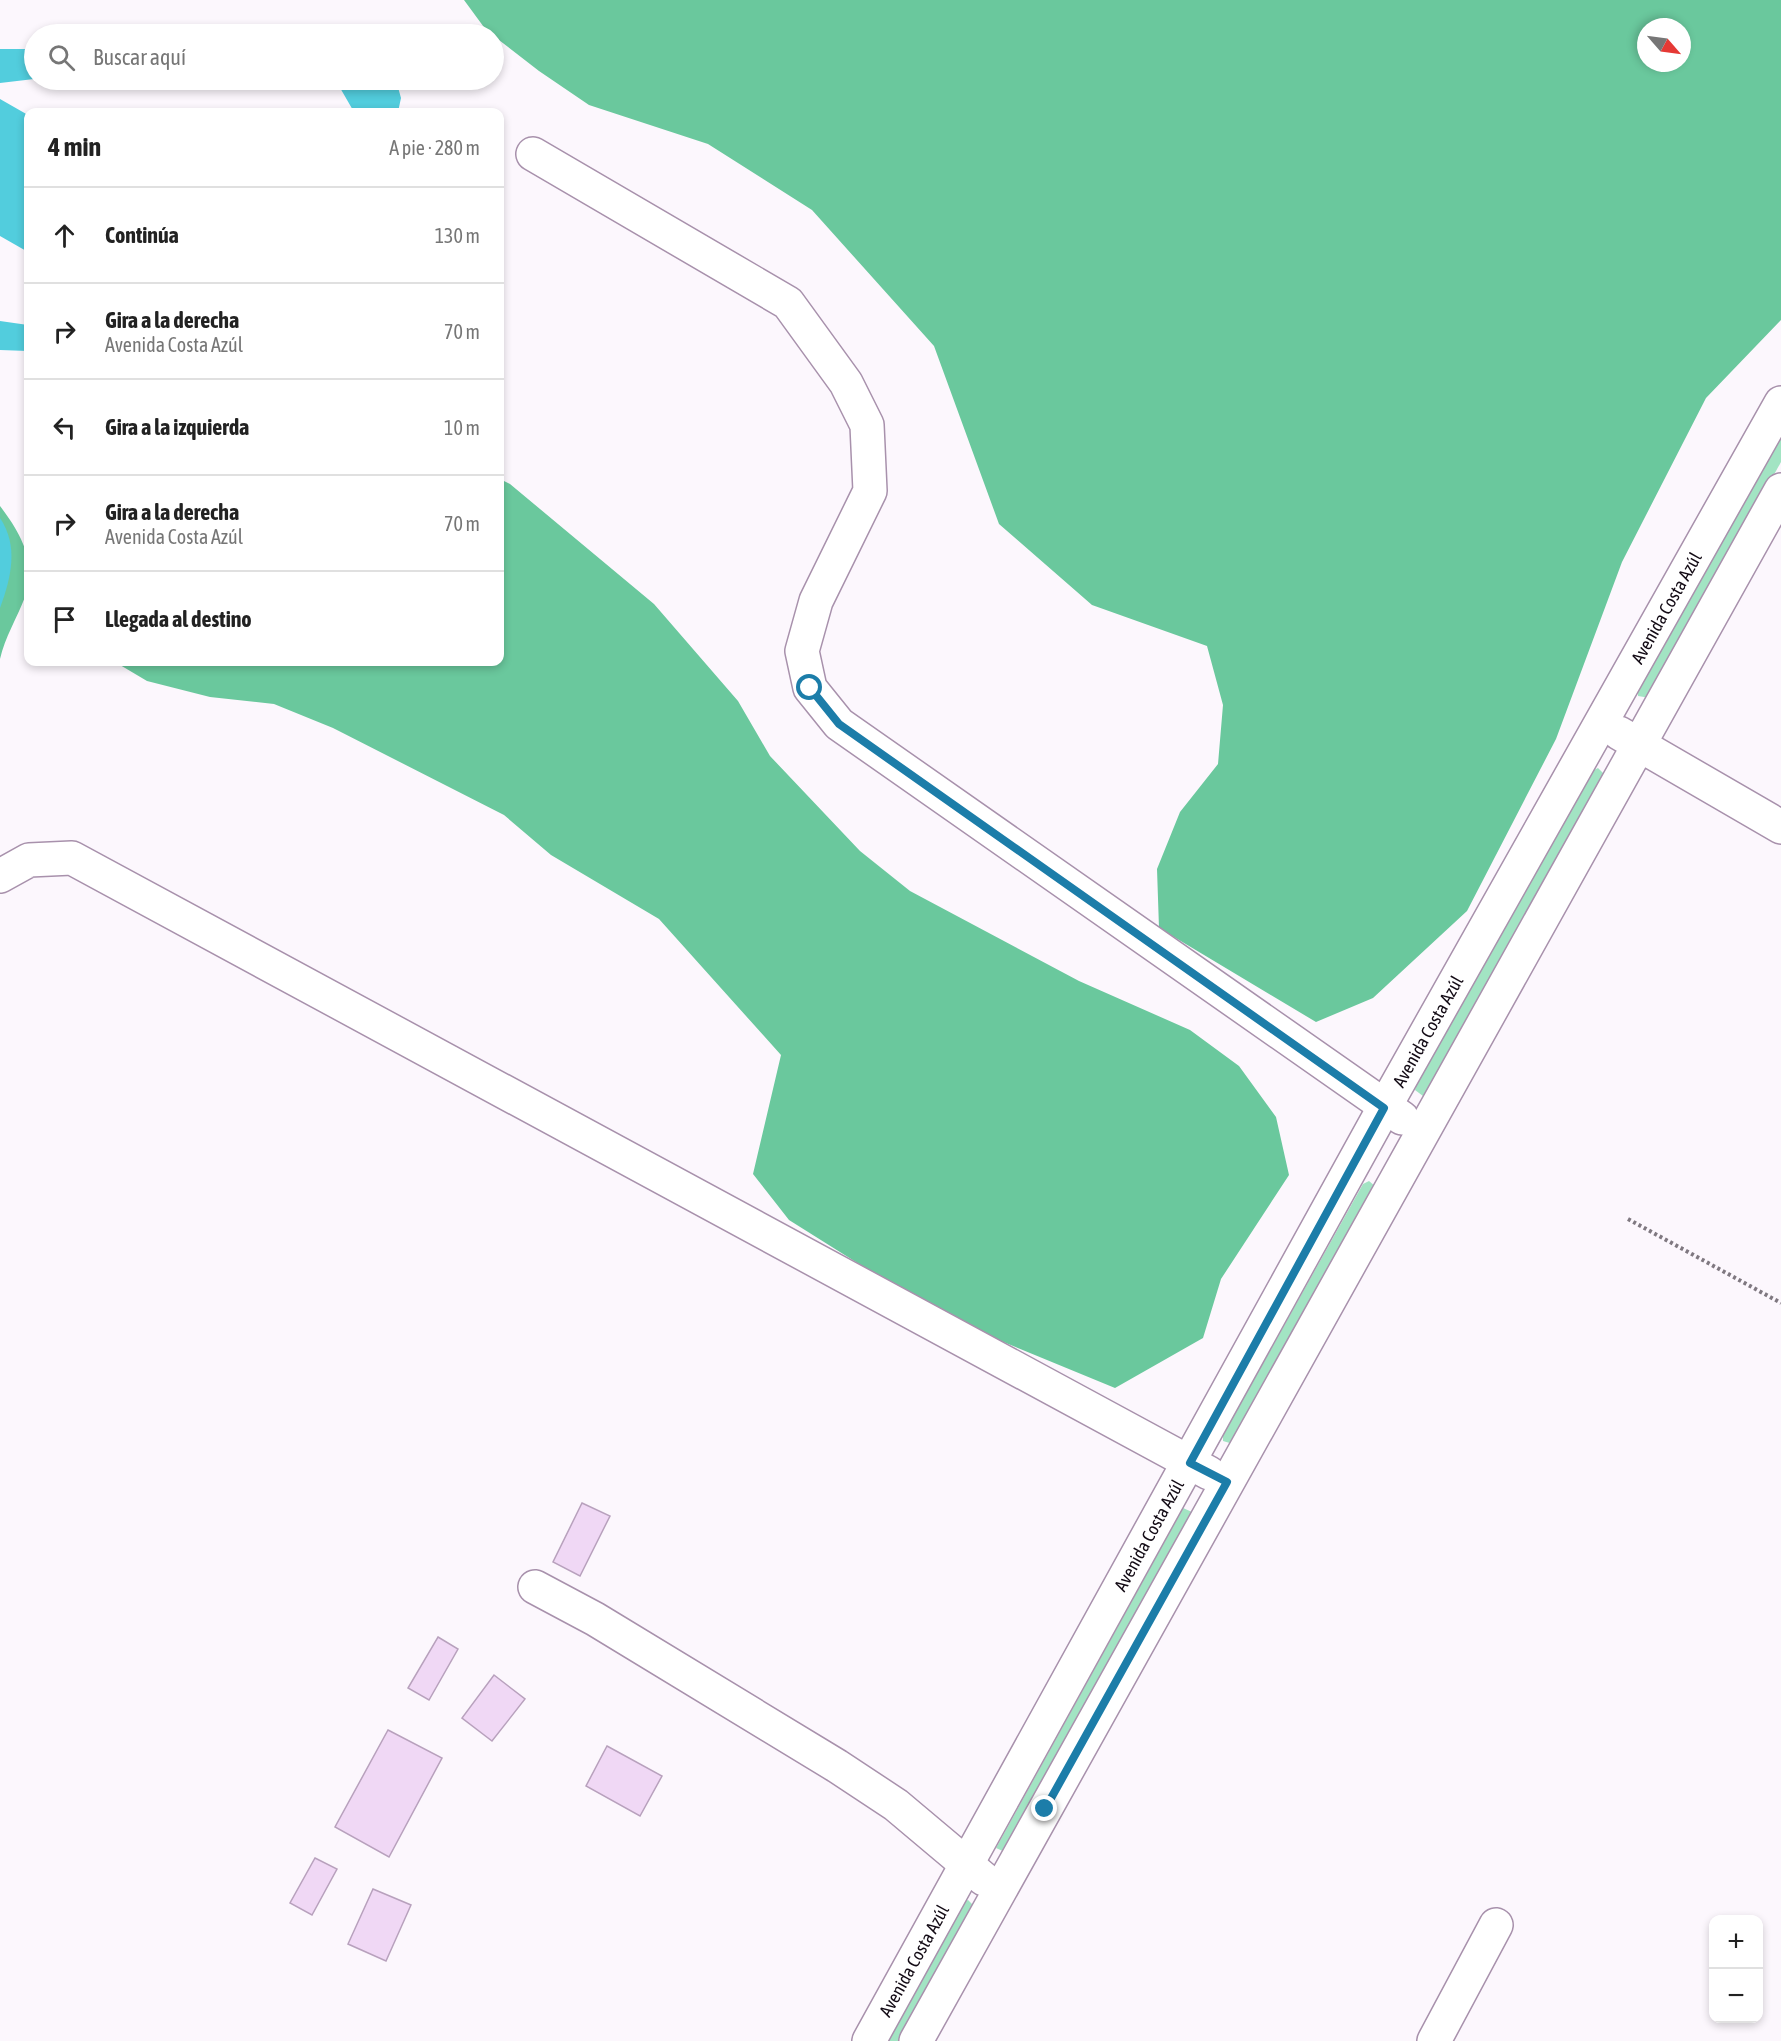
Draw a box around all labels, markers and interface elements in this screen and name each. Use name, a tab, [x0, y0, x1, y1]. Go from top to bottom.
north arrow	[1637, 18, 1691, 72]
search box	[24, 24, 504, 90]
icon: search	[45, 41, 78, 74]
text: Buscar aquí	[93, 44, 186, 70]
text: 4 min	[48, 132, 101, 162]
text: A pie · 280 m	[389, 136, 480, 159]
icon: ahead	[48, 219, 81, 252]
text: Continúa	[105, 222, 179, 248]
text: 130 m	[435, 224, 480, 247]
text: Gira a la derecha	[105, 307, 239, 333]
icon: right	[48, 315, 81, 348]
text: 70 m	[444, 320, 480, 343]
text: Avenida Costa Azúl	[105, 333, 243, 356]
icon: left	[48, 411, 81, 444]
text: Gira a la izquierda	[105, 414, 249, 440]
text: 10 m	[444, 416, 480, 439]
text: Gira a la derecha	[105, 499, 239, 525]
icon: right	[48, 507, 81, 540]
text: 70 m	[444, 512, 480, 535]
text: Avenida Costa Azúl	[105, 525, 243, 548]
street label: Avenida Costa Azúl	[1626, 548, 1706, 667]
icon: arrive	[48, 603, 81, 636]
text: Llegada al destino	[105, 606, 252, 632]
route start	[796, 674, 822, 700]
street label: Avenida Costa Azúl	[1388, 972, 1467, 1090]
street label: Avenida Costa Azúl	[1109, 1475, 1188, 1594]
route end	[1031, 1795, 1057, 1821]
street label: Avenida Costa Azúl	[874, 1901, 953, 2020]
map controls	[1709, 1915, 1763, 2023]
button: +	[1709, 1915, 1763, 1969]
button: −	[1709, 1969, 1763, 2023]

